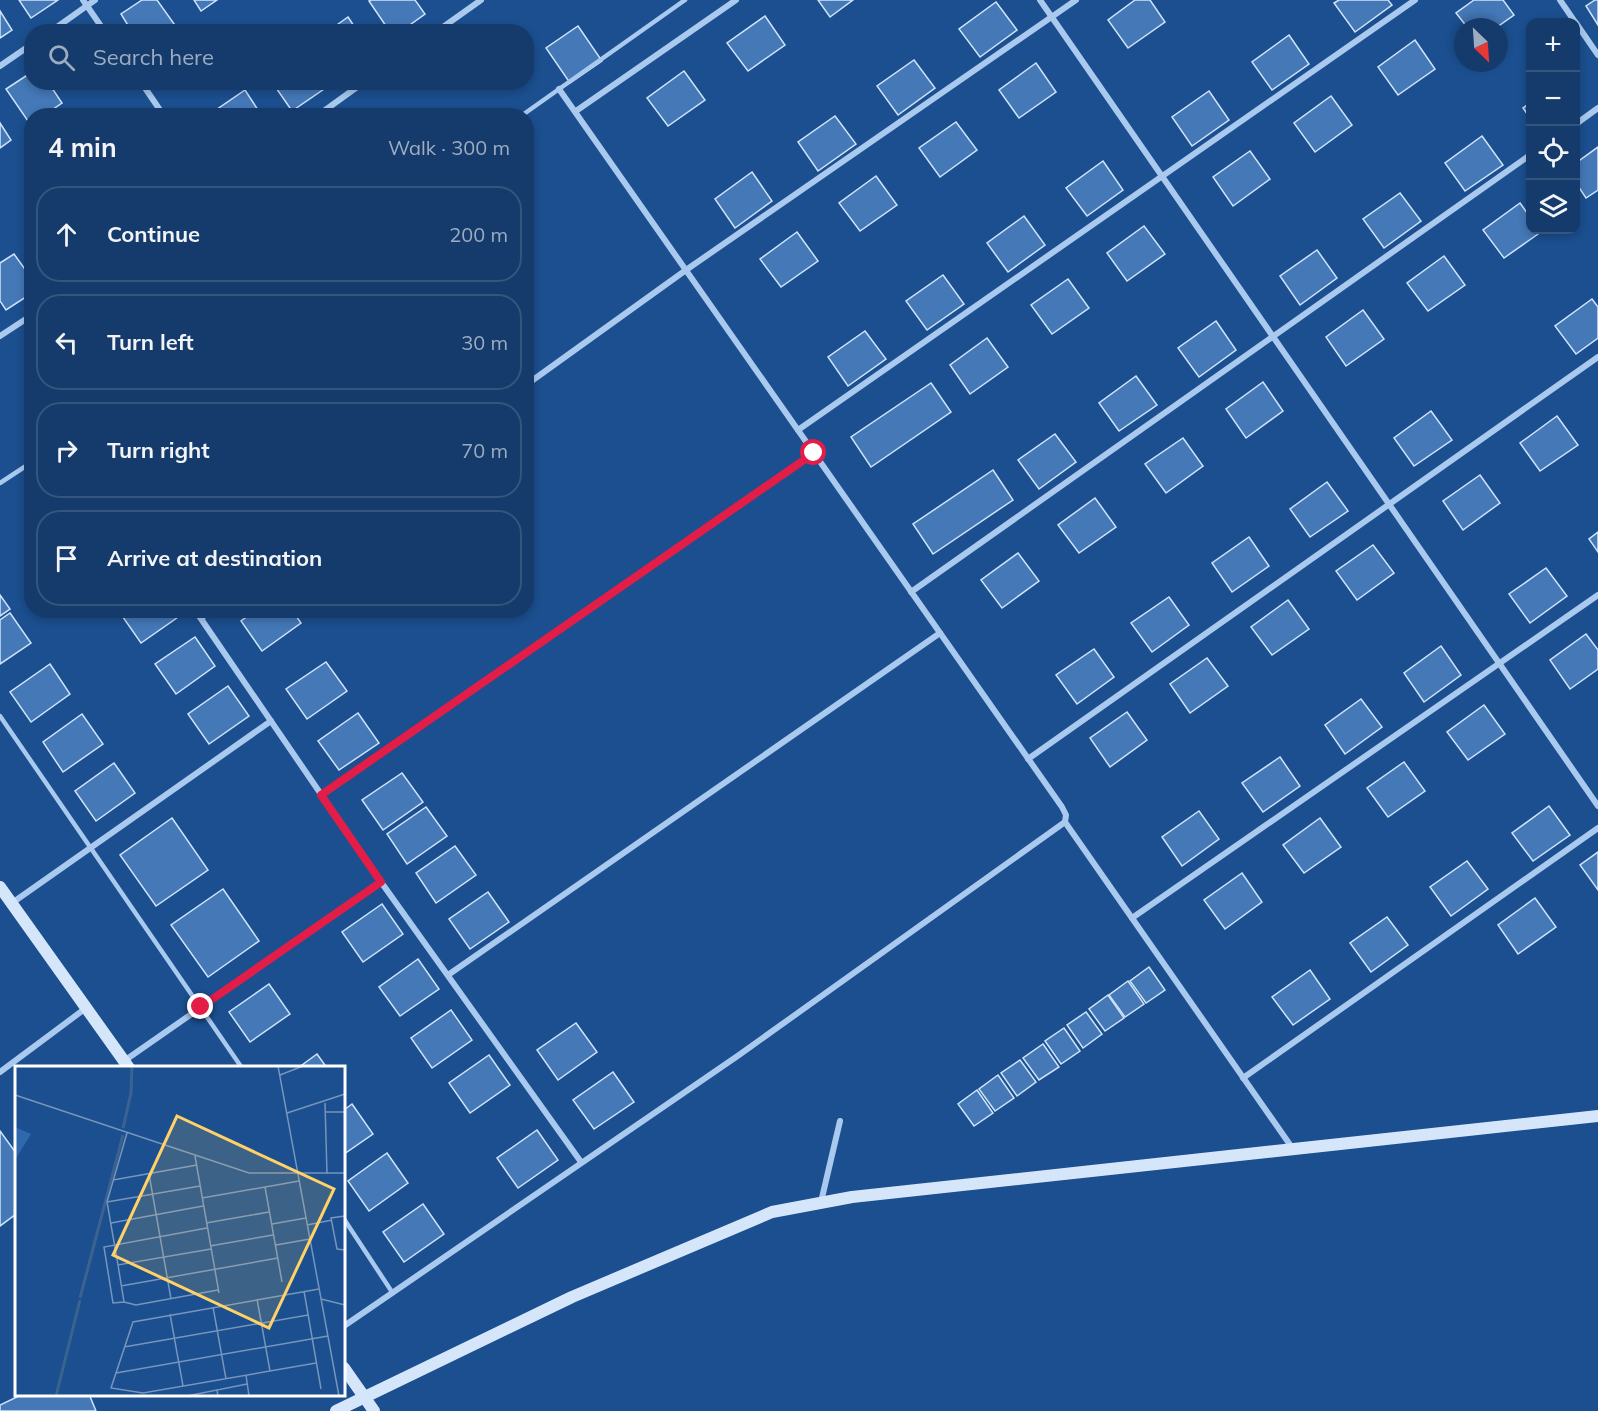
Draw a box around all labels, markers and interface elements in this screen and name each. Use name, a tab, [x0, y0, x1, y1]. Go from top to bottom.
north arrow	[1454, 18, 1508, 72]
map controls	[1526, 18, 1580, 234]
button: +	[1526, 18, 1580, 72]
search box	[24, 24, 534, 90]
icon: search	[45, 41, 78, 74]
text: Search here	[93, 43, 214, 71]
button: −	[1526, 72, 1580, 126]
button: locate	[1526, 126, 1580, 180]
text: 4 min	[48, 131, 117, 164]
text: Walk · 300 m	[388, 135, 510, 160]
button: layers	[1526, 180, 1580, 234]
icon: ahead	[50, 218, 83, 251]
text: Continue	[107, 220, 200, 248]
text: 200 m	[449, 222, 508, 247]
icon: left	[50, 326, 83, 359]
text: Turn left	[107, 328, 194, 356]
text: 30 m	[461, 330, 508, 355]
icon: right	[50, 434, 83, 467]
text: Turn right	[107, 436, 210, 464]
text: 70 m	[461, 438, 508, 463]
route start	[800, 439, 826, 465]
icon: arrive	[50, 542, 83, 575]
text: Arrive at destination	[107, 544, 322, 572]
route end	[187, 993, 213, 1019]
inset map	[15, 1066, 345, 1396]

